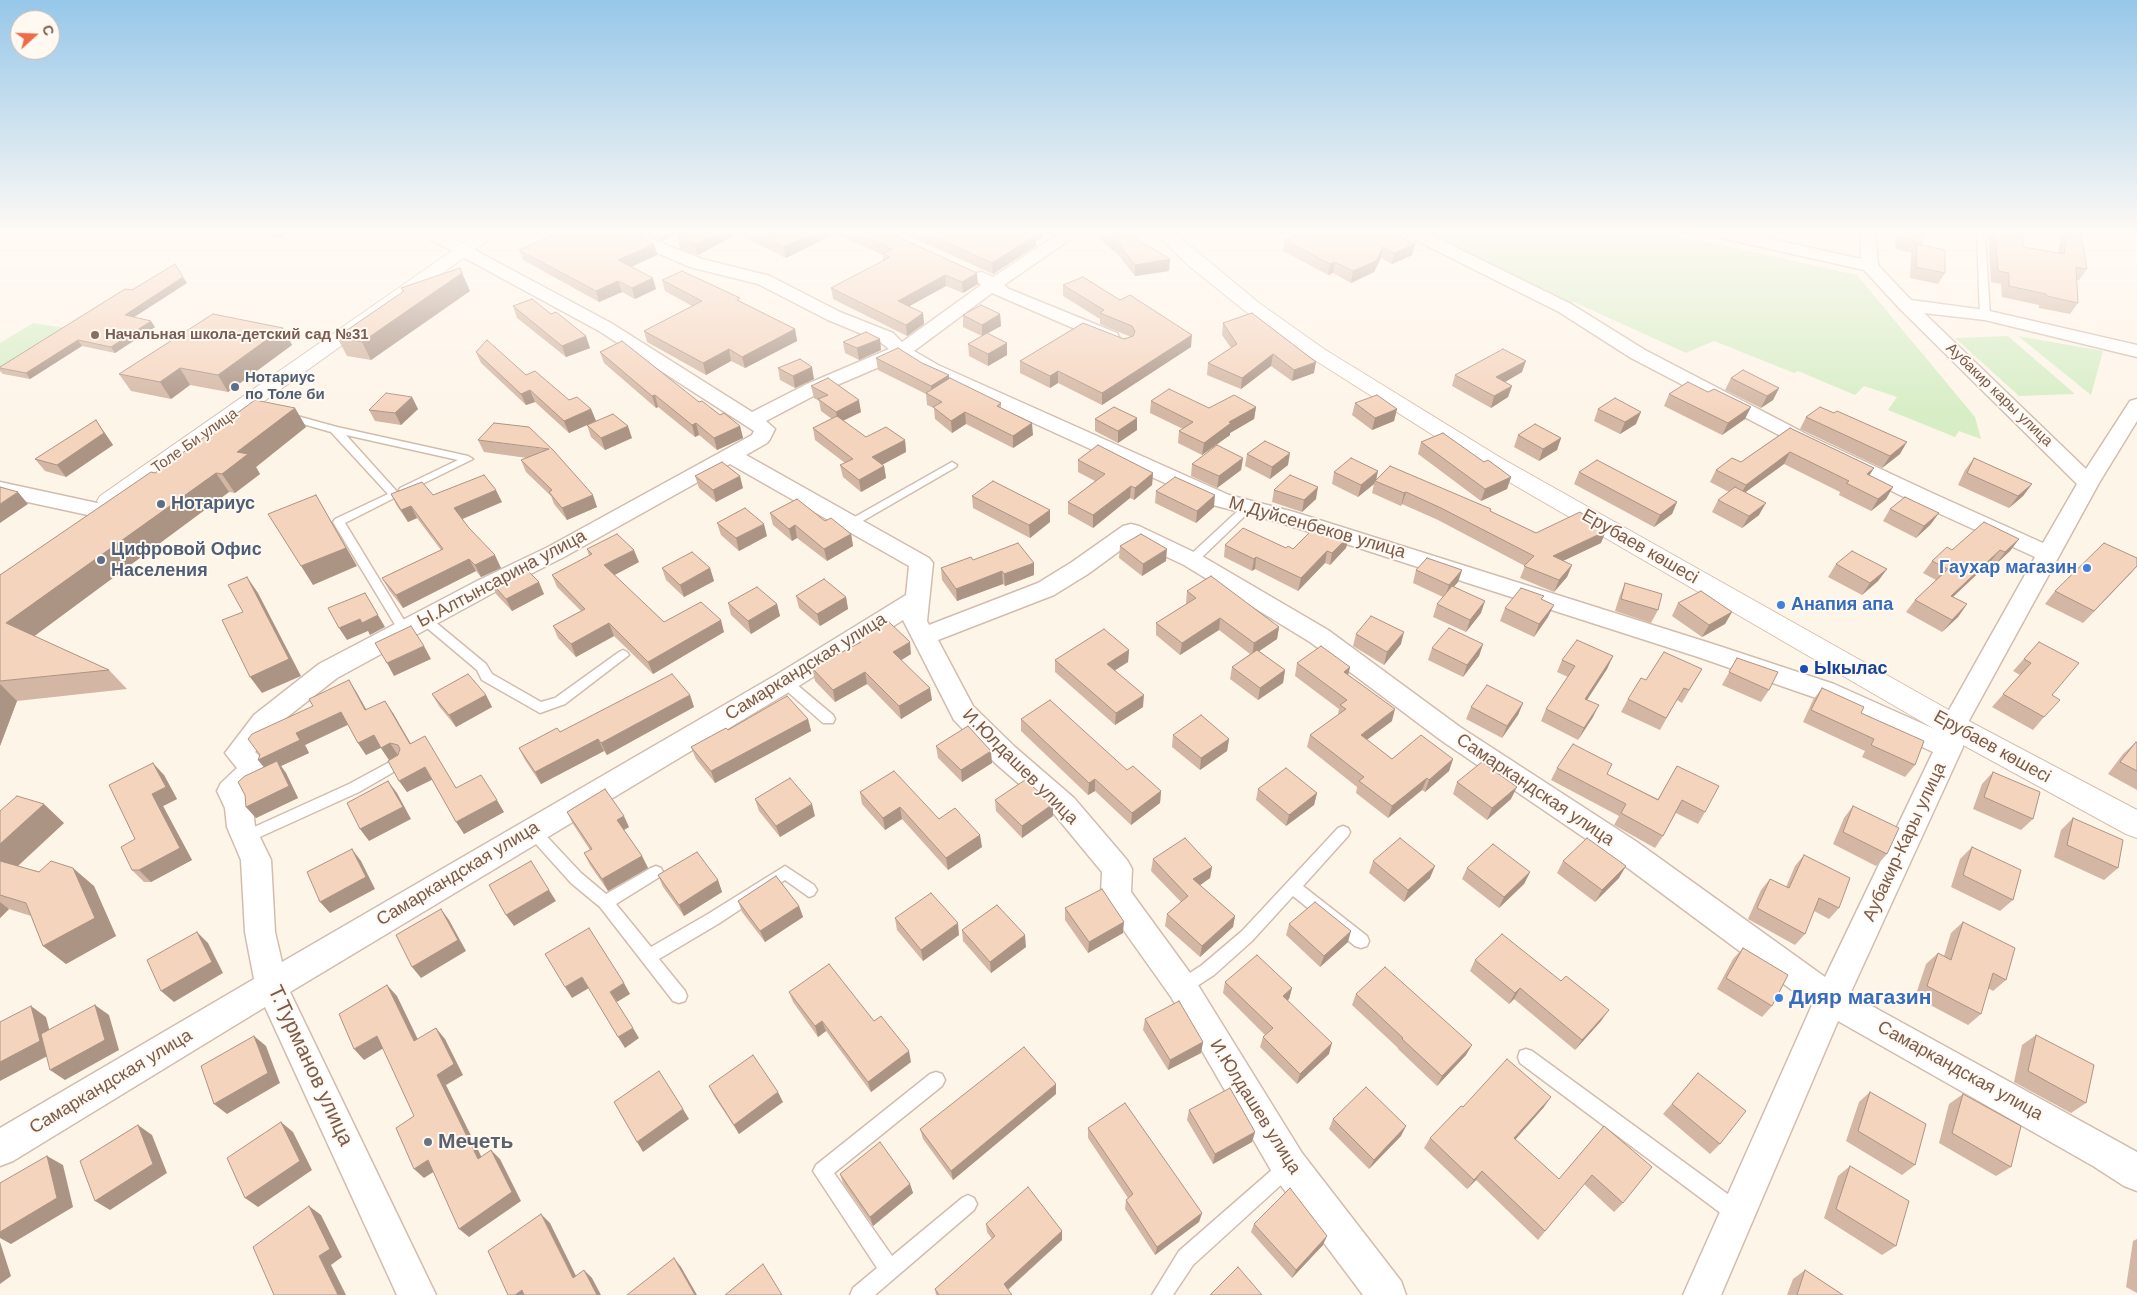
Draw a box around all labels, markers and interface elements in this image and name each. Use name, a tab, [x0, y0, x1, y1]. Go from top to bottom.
north arrow	[10, 10, 60, 60]
text: С	[39, 23, 57, 38]
place label: Начальная школа-детский сад №31	[105, 326, 369, 344]
marker: Начальная школа-детский сад №31	[89, 329, 101, 341]
street label: Аубакир кары улица	[1942, 339, 2056, 451]
place label: Нотариус по Толе би	[245, 369, 325, 404]
marker: Нотариус по Толе би	[229, 381, 241, 393]
street label: Толе Би улица	[149, 405, 241, 477]
street label: М.Дуйсенбеков улица	[1226, 492, 1408, 564]
place label: Нотариус	[171, 493, 255, 515]
marker: Нотариус	[155, 498, 167, 510]
street label: Ерубаев көшесі	[1578, 505, 1702, 589]
street label: Ы.Алтынсарина улица	[414, 525, 590, 633]
place label: Цифровой Офис Населения	[111, 539, 262, 582]
marker: Цифровой Офис Населения	[95, 554, 107, 566]
place label: Гаухар магазин	[1939, 557, 2077, 579]
marker: Гаухар магазин	[2081, 562, 2093, 574]
place label: Анапия апа	[1791, 594, 1893, 616]
marker: Анапия апа	[1775, 599, 1787, 611]
street label: Самаркандская улица	[721, 609, 891, 725]
place label: Ыкылас	[1814, 658, 1887, 680]
marker: Ыкылас	[1798, 663, 1810, 675]
street label: И.Юлдашев улица	[958, 705, 1082, 829]
street label: Ерубаев көшесі	[1930, 706, 2054, 788]
street label: Самаркандская улица	[1452, 729, 1618, 851]
street label: Аубакир-Кары улица	[1859, 759, 1951, 925]
street label: Самаркандская улица	[373, 817, 543, 931]
street label: Т.Турманов улица	[262, 982, 358, 1150]
place label: Дияр магазин	[1789, 985, 1931, 1011]
marker: Дияр магазин	[1773, 992, 1785, 1004]
street label: Самаркандская улица	[1873, 1017, 2047, 1125]
street label: Самаркандская улица	[26, 1025, 196, 1139]
street label: И.Юлдашев улица	[1205, 1036, 1305, 1178]
place label: Мечеть	[438, 1129, 513, 1155]
marker: Мечеть	[422, 1136, 434, 1148]

